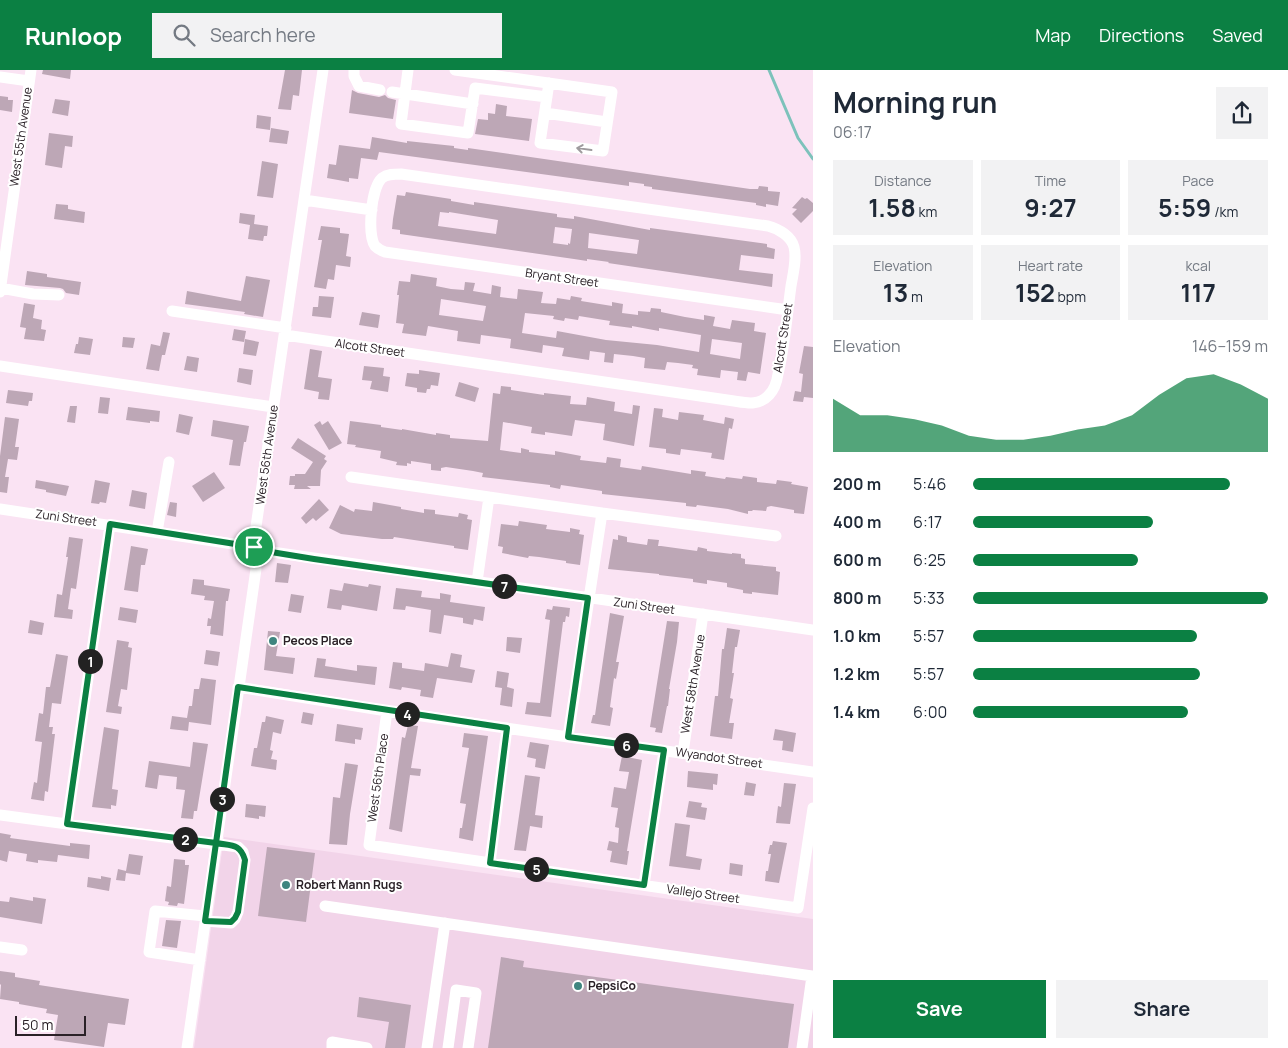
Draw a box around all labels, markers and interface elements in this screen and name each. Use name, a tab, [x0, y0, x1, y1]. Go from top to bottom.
search box	[152, 13, 502, 58]
text: Runloop	[25, 19, 122, 52]
icon: search	[170, 21, 198, 49]
text: Search here	[210, 22, 316, 48]
text: Map	[1035, 23, 1071, 47]
text: Directions	[1099, 23, 1184, 47]
text: Saved	[1212, 23, 1263, 47]
text: Morning run	[833, 83, 997, 121]
street label: West 55th Avenue	[5, 86, 36, 188]
button: share	[1216, 87, 1268, 139]
text: 06:17	[833, 121, 872, 143]
one-way arrow	[577, 144, 593, 154]
text: Distance	[874, 171, 932, 190]
text: Time	[1035, 171, 1066, 190]
text: Pace	[1182, 171, 1214, 190]
text: 1.58	[868, 190, 916, 225]
text: 9:27	[1024, 190, 1077, 225]
text: 5:59	[1158, 190, 1211, 225]
text: km	[916, 202, 937, 221]
text: /km	[1211, 202, 1238, 221]
text: Elevation	[873, 256, 932, 275]
text: Heart rate	[1018, 256, 1083, 275]
text: kcal	[1185, 256, 1211, 275]
street label: Bryant Street	[524, 264, 600, 291]
text: 13	[883, 275, 908, 310]
text: 152	[1015, 275, 1055, 310]
text: 117	[1181, 275, 1216, 310]
text: m	[908, 287, 923, 306]
text: bpm	[1055, 287, 1086, 306]
street label: Alcott Street	[769, 302, 796, 374]
street label: Alcott Street	[334, 334, 406, 361]
text: Elevation	[833, 335, 901, 357]
text: 146–159 m	[1192, 335, 1268, 357]
street label: West 56th Avenue	[251, 404, 282, 506]
text: 200 m	[833, 473, 881, 495]
text: 5:46	[913, 473, 946, 495]
street label: Zuni Street	[34, 505, 98, 530]
text: 400 m	[833, 511, 881, 533]
text: 6:17	[913, 511, 942, 533]
pin	[233, 526, 275, 568]
icon: arrive	[240, 533, 268, 561]
text: 600 m	[833, 549, 882, 571]
text: 6:25	[913, 549, 946, 571]
pin: 7	[492, 574, 516, 598]
text: 7	[501, 577, 508, 596]
text: 800 m	[833, 587, 881, 609]
text: 5:33	[913, 587, 945, 609]
street label: Zuni Street	[612, 593, 676, 618]
text: 1.0 km	[833, 625, 881, 647]
text: 5:57	[913, 625, 944, 647]
place label: Pecos Place	[283, 632, 353, 649]
street label: West 58th Avenue	[676, 633, 709, 735]
marker: Pecos Place	[267, 635, 279, 647]
pin: 1	[78, 648, 102, 674]
text: 1	[87, 652, 94, 671]
text: 1.2 km	[833, 663, 880, 685]
text: 5:57	[913, 663, 944, 685]
text: 1.4 km	[833, 701, 880, 723]
text: 6:00	[913, 701, 947, 723]
pin: 4	[394, 702, 420, 726]
text: 4	[403, 705, 412, 724]
street label: West 56th Place	[363, 732, 392, 824]
pin: 6	[614, 732, 638, 758]
text: 6	[622, 736, 631, 755]
street label: Wyandot Street	[674, 743, 764, 772]
pin: 3	[210, 786, 234, 812]
text: 3	[218, 790, 227, 809]
pin: 2	[172, 826, 198, 852]
text: 2	[181, 830, 190, 849]
pin: 5	[524, 856, 548, 882]
text: 5	[532, 860, 541, 879]
place label: Robert Mann Rugs	[296, 876, 403, 893]
marker: Robert Mann Rugs	[280, 879, 292, 891]
street label: Vallejo Street	[665, 880, 741, 907]
place label: PepsiCo	[588, 977, 636, 994]
marker: PepsiCo	[572, 980, 584, 992]
button: Save	[833, 980, 1046, 1038]
button: Share	[1056, 980, 1268, 1038]
scale bar	[15, 1013, 86, 1036]
text: 50 m	[22, 1015, 53, 1034]

